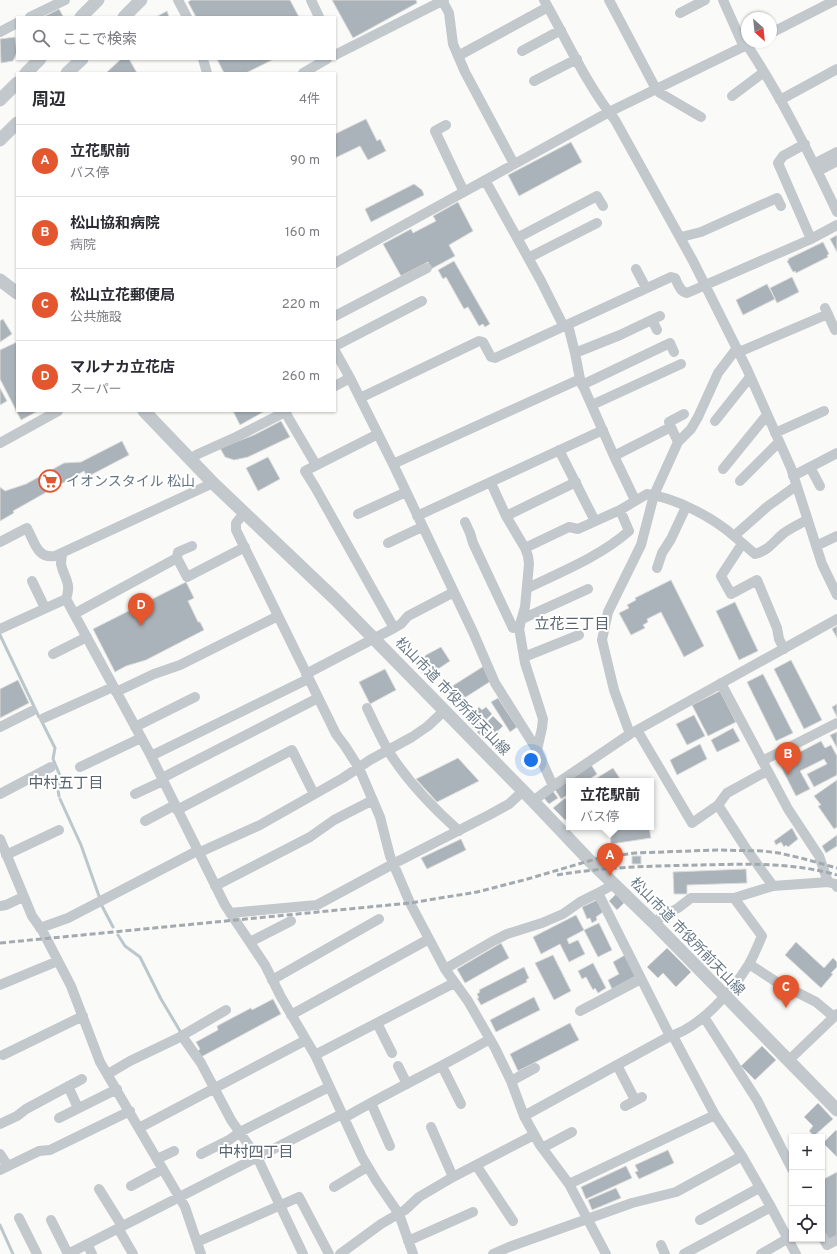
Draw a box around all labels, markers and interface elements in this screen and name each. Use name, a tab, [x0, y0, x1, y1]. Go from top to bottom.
north arrow	[741, 12, 777, 48]
search box	[16, 16, 336, 60]
icon: search	[30, 27, 52, 49]
text: ここで検索	[62, 31, 137, 50]
text: 周辺	[32, 90, 66, 112]
text: 4件	[299, 92, 320, 108]
text: 立花駅前	[70, 143, 130, 162]
text: A	[40, 153, 50, 169]
text: 90 m	[290, 153, 320, 169]
text: バス停	[70, 166, 109, 182]
text: 松山協和病院	[70, 215, 160, 234]
text: B	[41, 225, 49, 241]
text: 160 m	[285, 225, 320, 241]
text: 病院	[70, 238, 96, 254]
text: 松山立花郵便局	[70, 287, 175, 306]
text: C	[41, 297, 49, 313]
text: 220 m	[282, 297, 320, 313]
text: 公共施設	[70, 310, 122, 326]
text: マルナカ立花店	[70, 359, 175, 378]
text: D	[40, 369, 50, 385]
text: 260 m	[282, 369, 320, 385]
text: スーパー	[70, 382, 122, 398]
supermarket icon: イオンスタイル 松山	[37, 468, 63, 494]
place label: イオンスタイル 松山	[66, 474, 195, 491]
pin: D	[128, 593, 154, 626]
district label: 立花三丁目	[534, 616, 610, 635]
street label: 松山市道 市役所前天山線	[391, 634, 513, 760]
pin: B	[775, 742, 801, 775]
your location	[521, 750, 541, 770]
district label: 中村五丁目	[28, 774, 104, 794]
popup	[566, 778, 654, 830]
text: 立花駅前	[580, 787, 640, 806]
text: バス停	[580, 810, 619, 826]
pin: A	[597, 843, 623, 876]
street label: 松山市道 市役所前天山線	[626, 874, 748, 1000]
pin: C	[773, 975, 799, 1008]
map controls	[789, 1134, 825, 1242]
button: +	[789, 1134, 825, 1170]
district label: 中村四丁目	[218, 1143, 294, 1163]
button: −	[789, 1170, 825, 1206]
button: locate	[789, 1206, 825, 1242]

